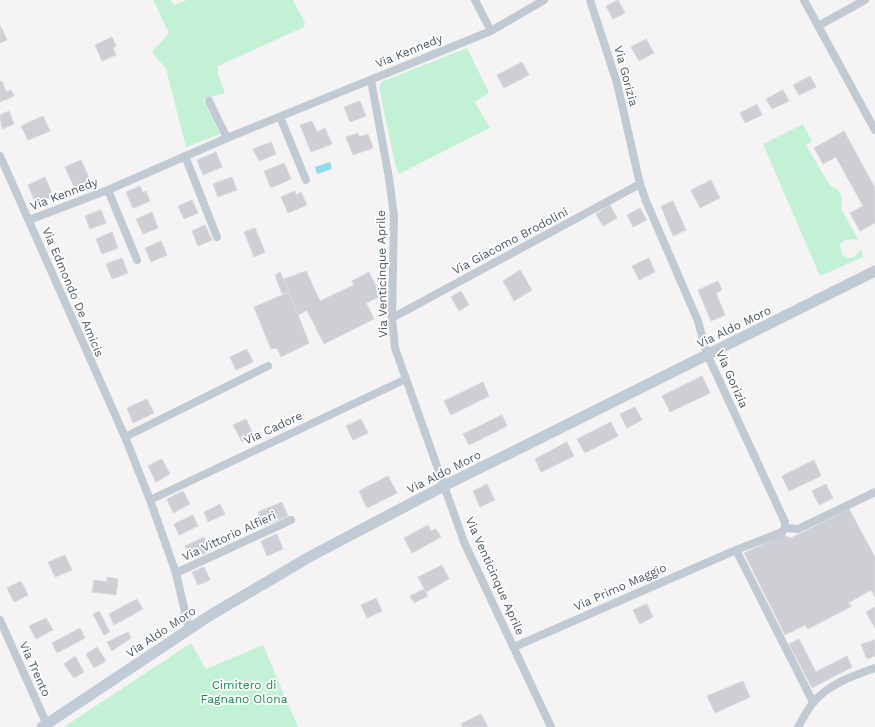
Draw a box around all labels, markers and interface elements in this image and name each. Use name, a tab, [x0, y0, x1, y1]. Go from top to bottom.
street label: Via Kennedy	[373, 31, 445, 71]
street label: Via Gorizia	[611, 44, 641, 108]
street label: Via Kennedy	[28, 174, 101, 213]
street label: Via Giacomo Brodolini	[450, 205, 570, 277]
street label: Via Venticinque Aprile	[374, 210, 390, 338]
street label: Via Edmondo De Amicis	[39, 225, 107, 359]
street label: Via Aldo Moro	[695, 303, 773, 351]
street label: Via Gorizia	[713, 348, 751, 410]
street label: Via Cadore	[242, 408, 305, 448]
street label: Via Aldo Moro	[405, 447, 483, 497]
street label: Via Vittorio Alfieri	[180, 508, 278, 564]
street label: Via Venticinque Aprile	[463, 515, 527, 637]
street label: Via Primo Maggio	[572, 560, 668, 614]
street label: Via Aldo Moro	[124, 604, 198, 660]
street label: Via Trento	[17, 639, 53, 699]
park label: Cimitero di Fagnano Olona	[201, 678, 288, 706]

